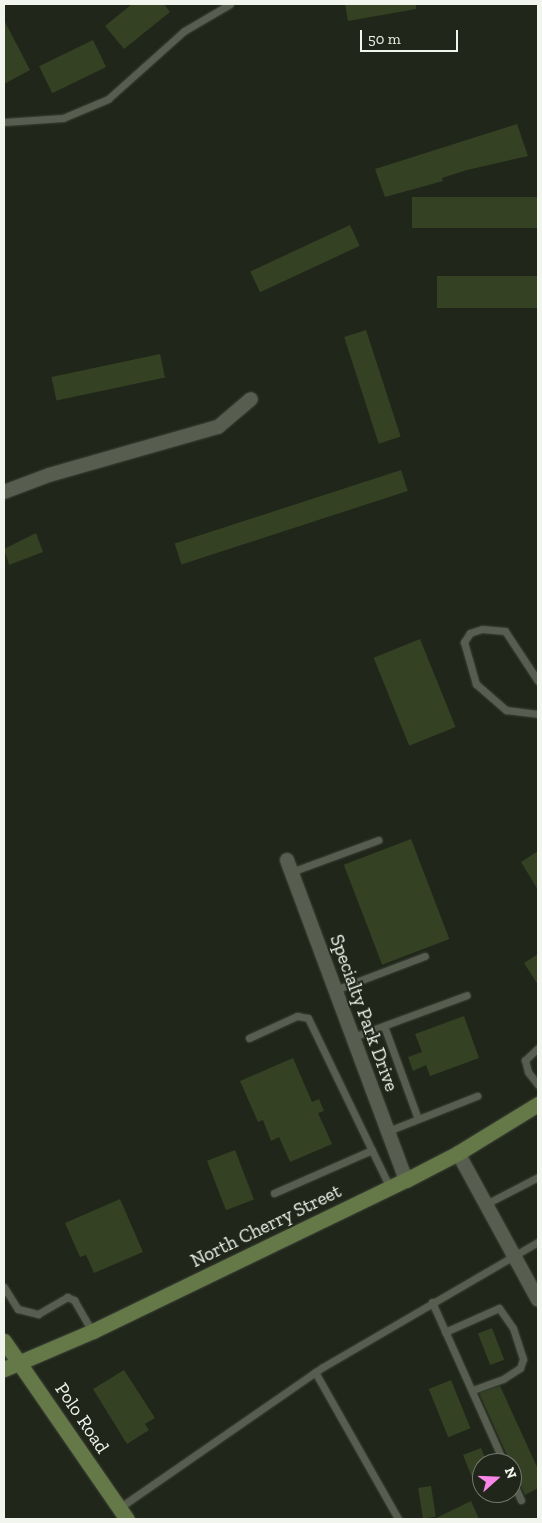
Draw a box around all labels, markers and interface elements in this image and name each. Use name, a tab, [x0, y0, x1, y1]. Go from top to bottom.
scale bar	[362, 20, 460, 52]
text: 50 m	[368, 30, 401, 48]
street label: Specialty Park Drive	[325, 931, 403, 1095]
street label: North Cherry Street	[187, 1180, 345, 1272]
street label: Polo Road	[50, 1378, 114, 1458]
north arrow	[472, 1453, 522, 1503]
text: N	[501, 1465, 520, 1481]

